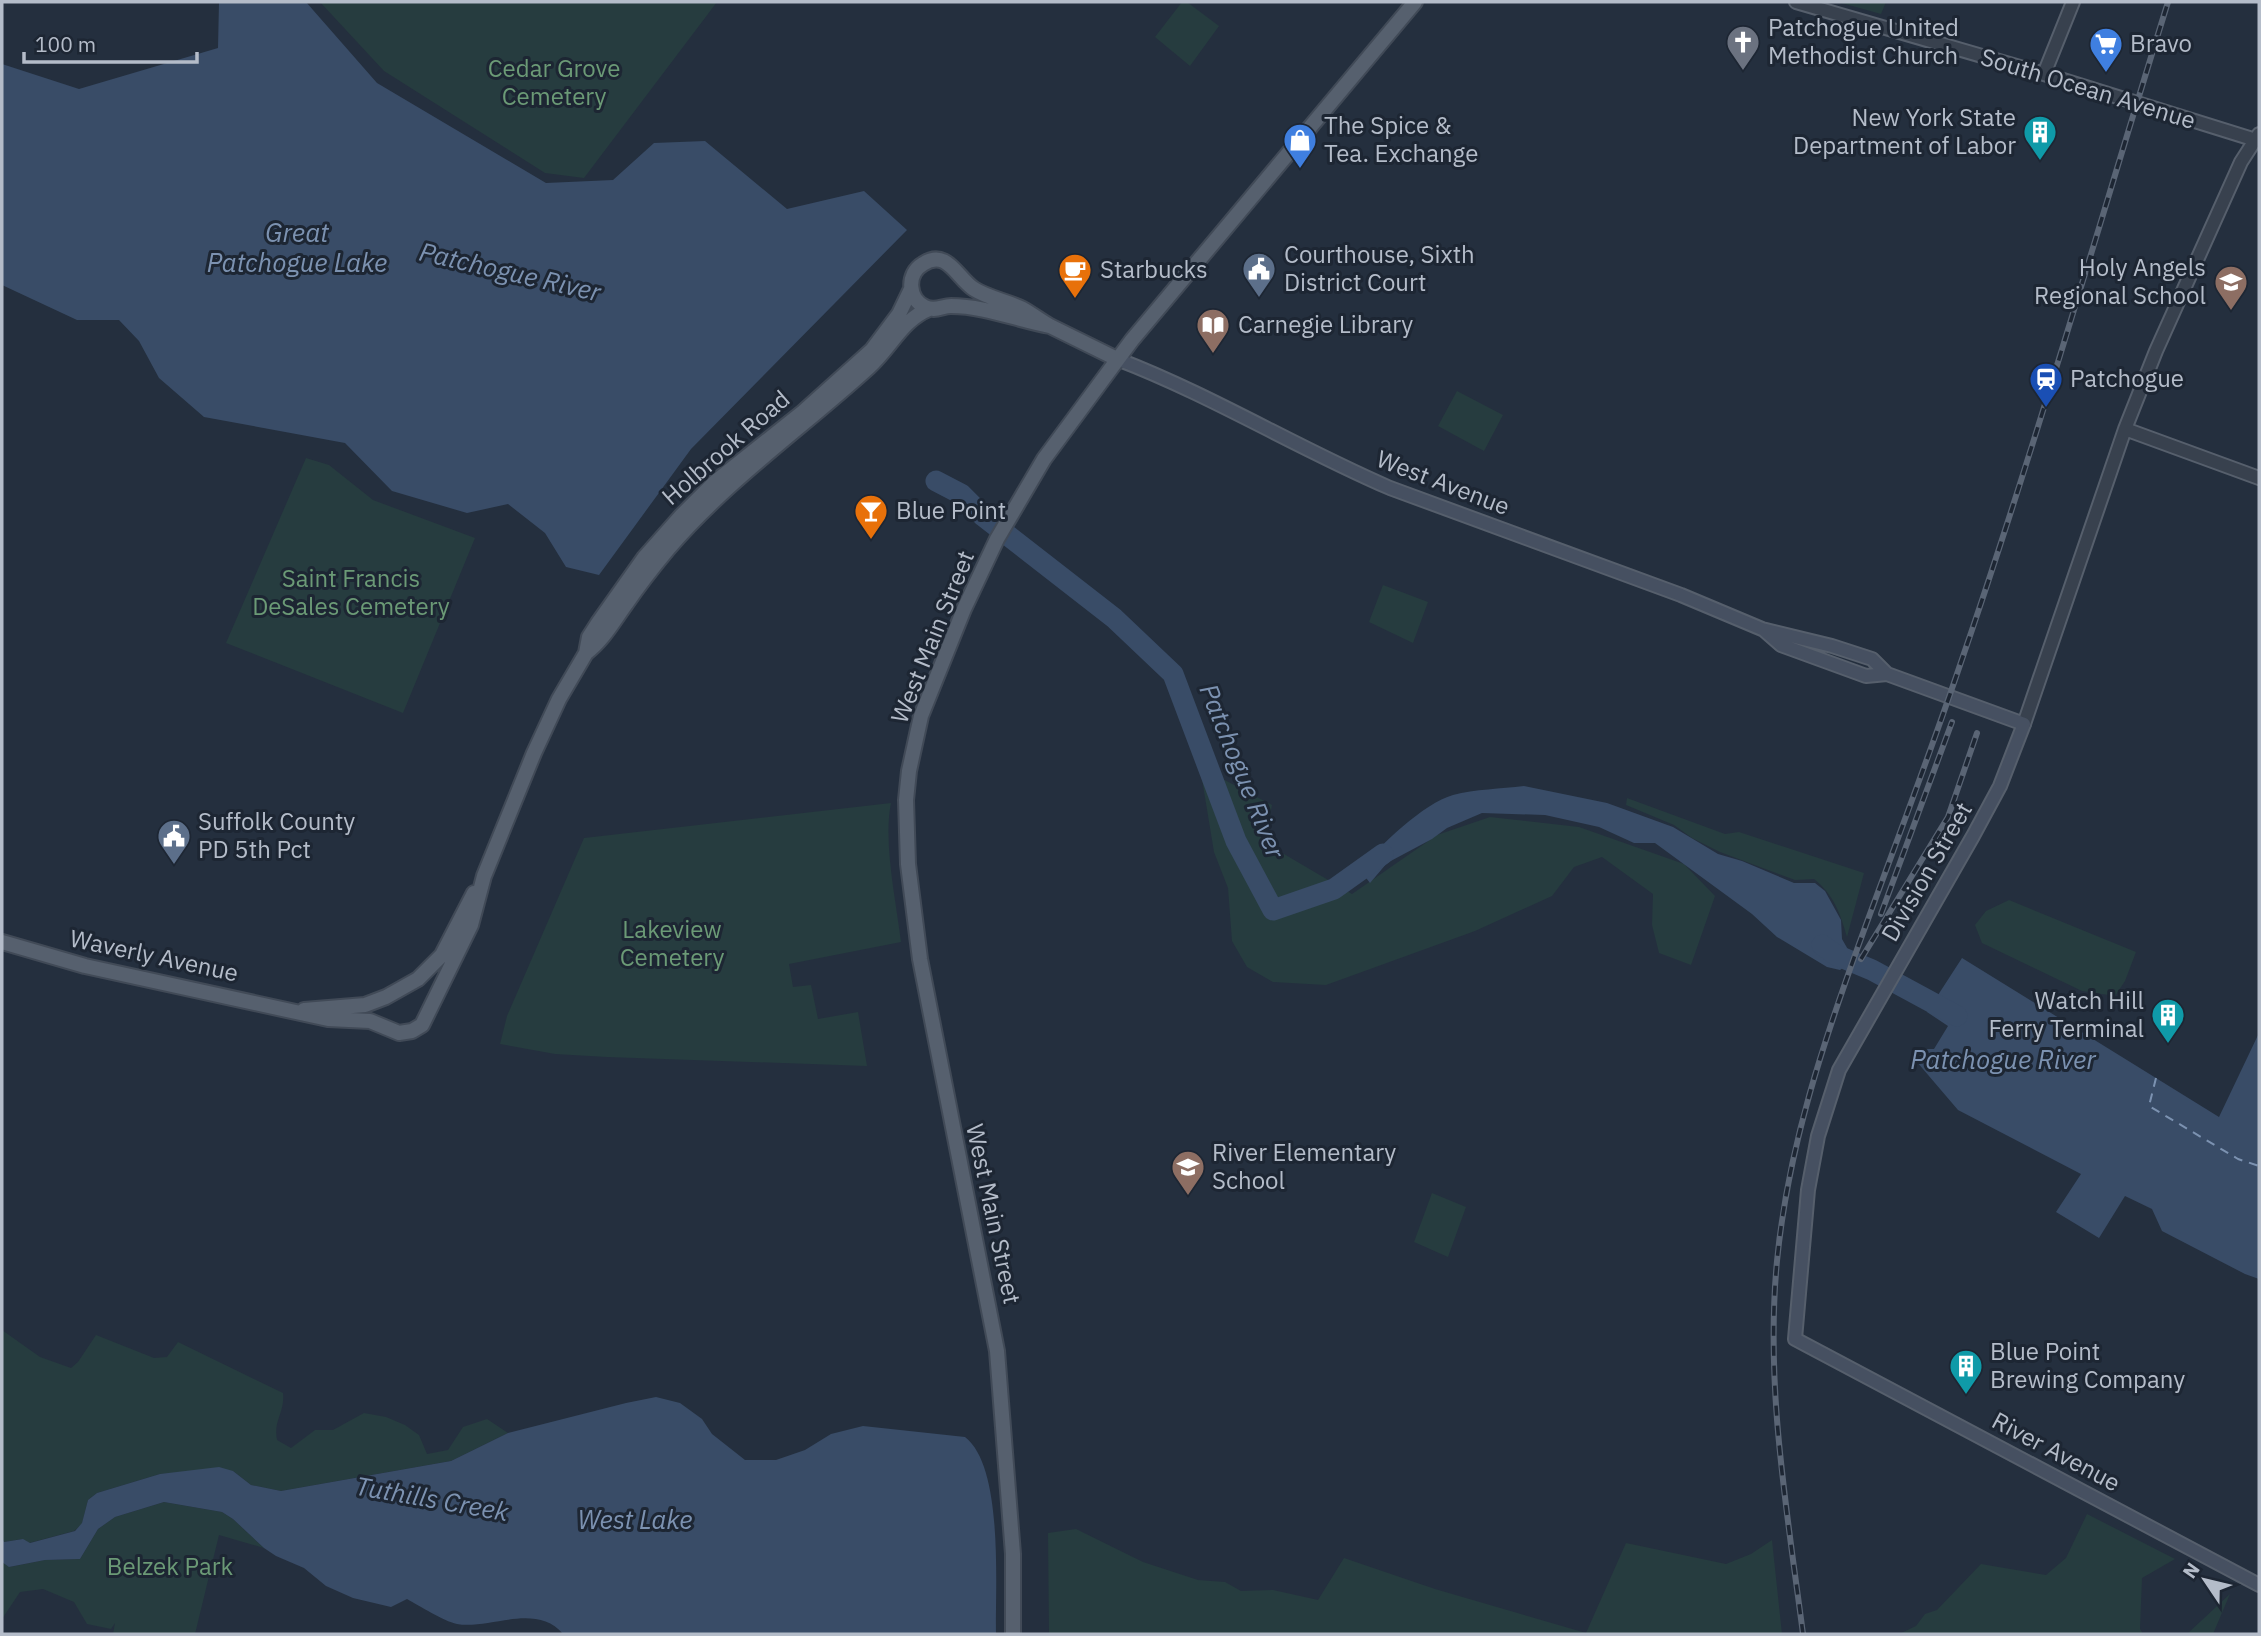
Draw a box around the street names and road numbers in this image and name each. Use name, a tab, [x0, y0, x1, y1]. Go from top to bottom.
street label: South Ocean Avenue	[1977, 40, 2200, 136]
street label: Holbrook Road	[654, 383, 796, 512]
street label: West Avenue	[1372, 442, 1514, 522]
street label: West Main Street	[883, 546, 981, 728]
street label: Division Street	[1873, 796, 1979, 947]
street label: Waverly Avenue	[67, 922, 241, 988]
street label: West Main Street	[959, 1121, 1029, 1307]
street label: River Avenue	[1987, 1404, 2126, 1498]

